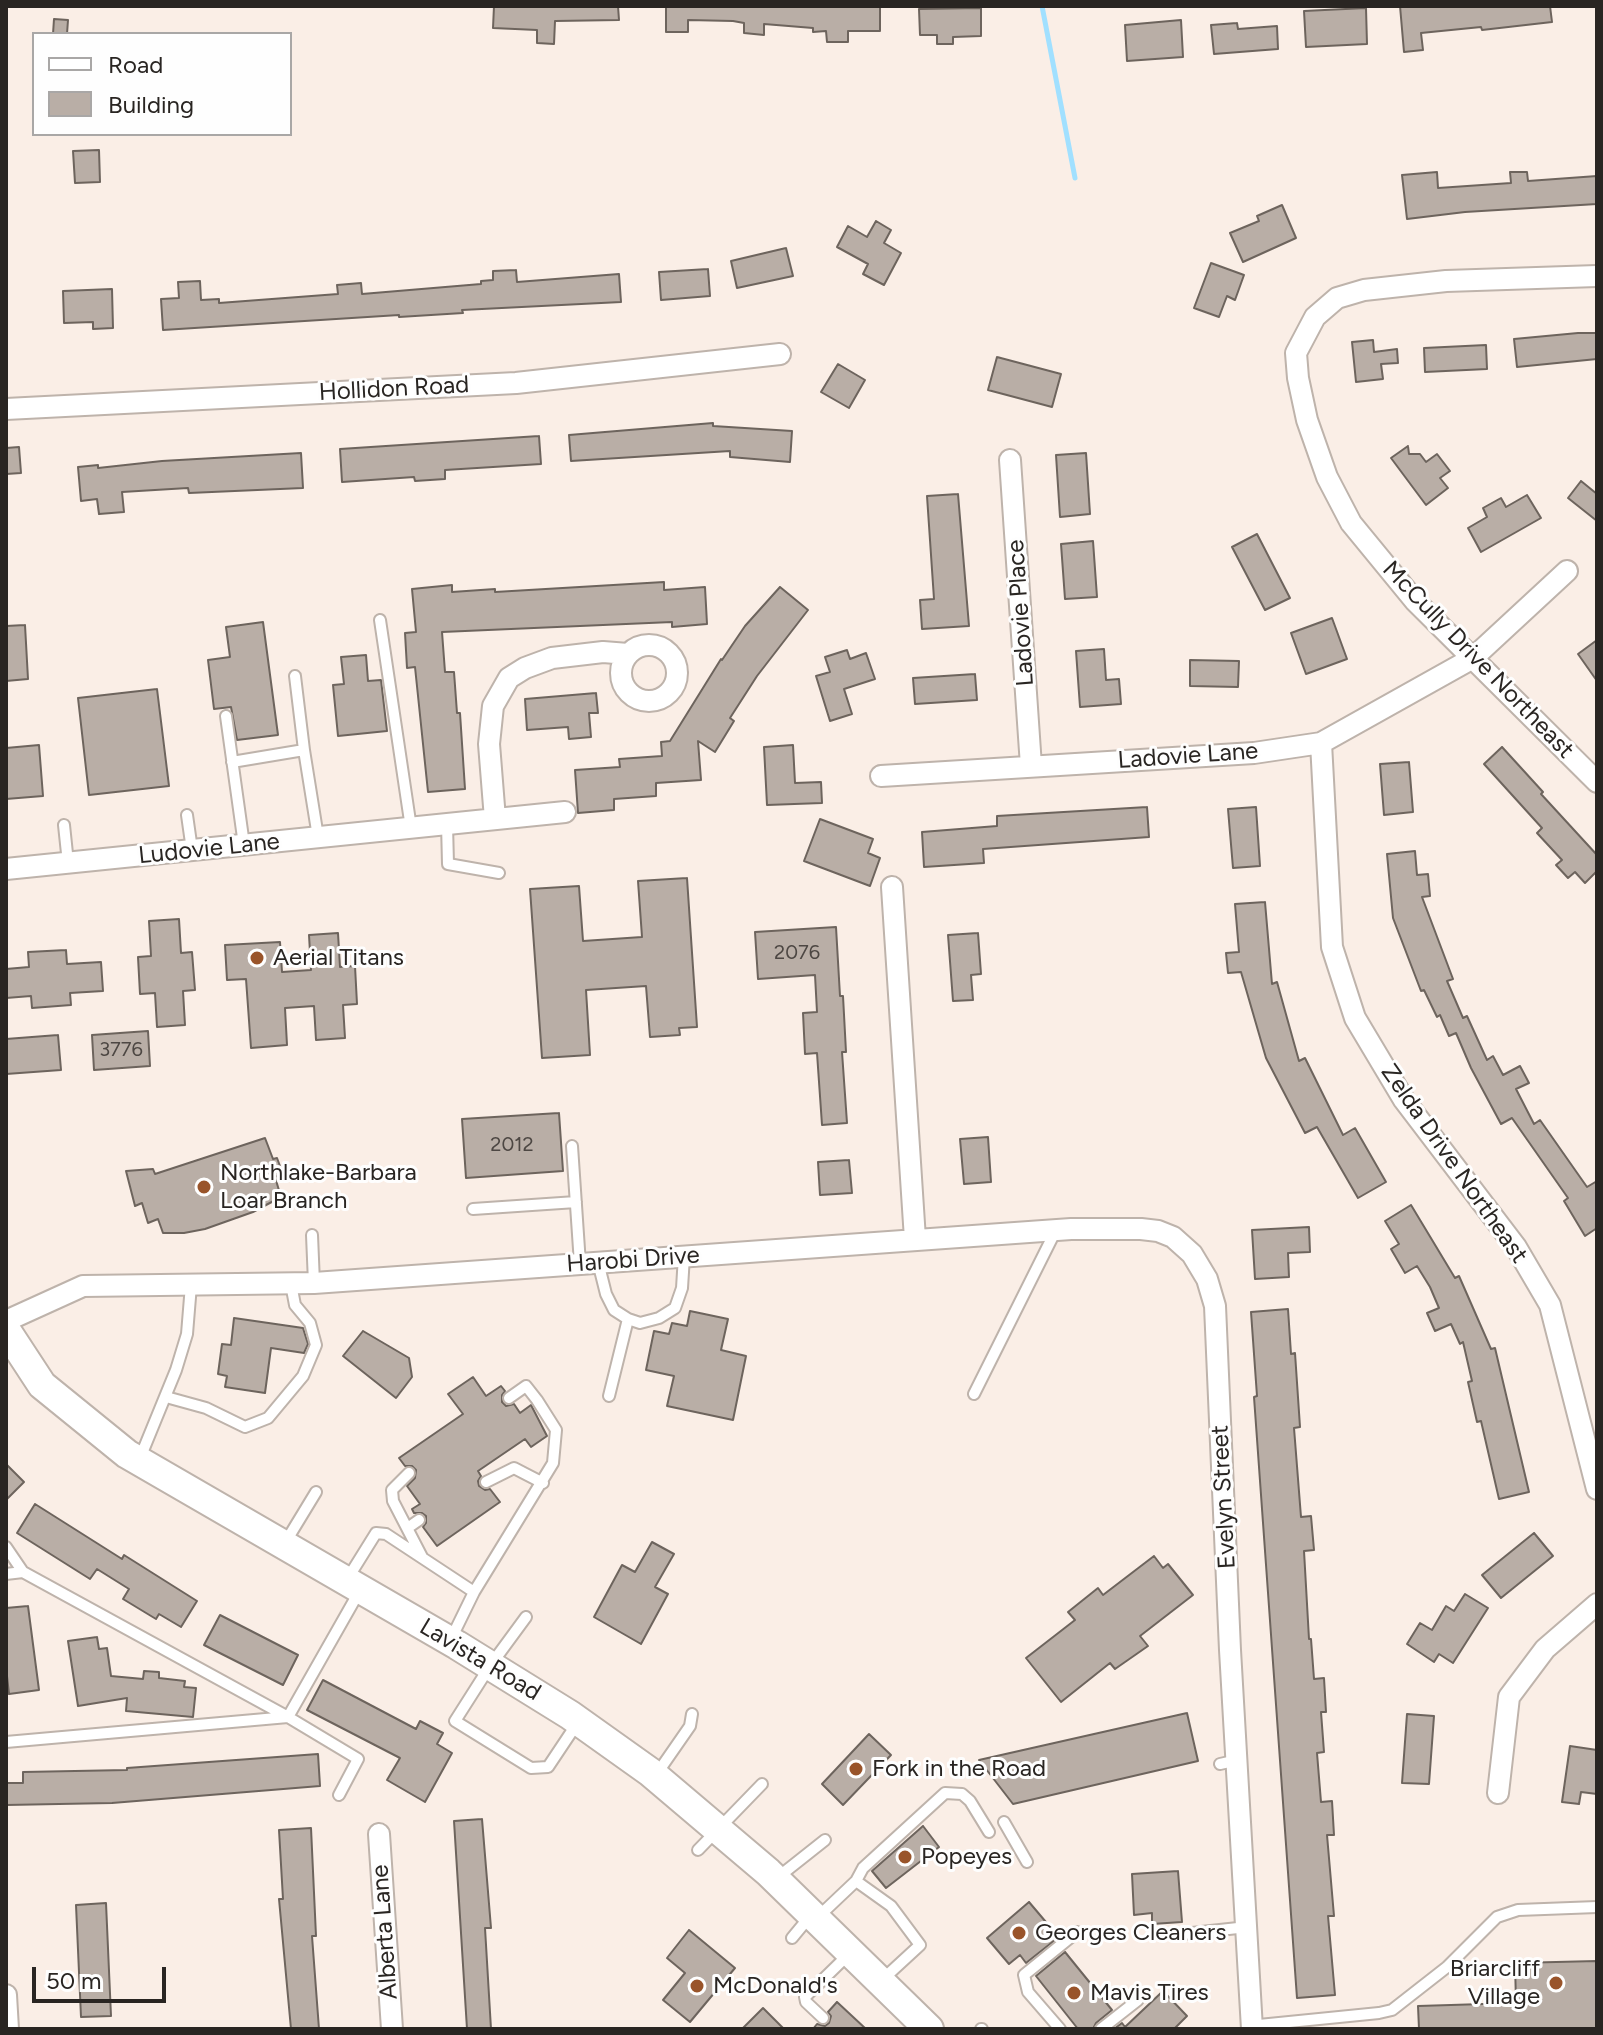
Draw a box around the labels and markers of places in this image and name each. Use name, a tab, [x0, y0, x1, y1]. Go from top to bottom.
place label: Aerial Titans	[273, 944, 404, 972]
marker: Aerial Titans	[248, 949, 266, 967]
place label: Northlake-Barbara Loar Branch	[220, 1159, 417, 1215]
marker: Northlake-Barbara Loar Branch	[195, 1178, 213, 1196]
place label: Fork in the Road	[872, 1755, 1046, 1783]
marker: Fork in the Road	[847, 1760, 865, 1778]
place label: Popeyes	[921, 1843, 1012, 1871]
marker: Popeyes	[896, 1848, 914, 1866]
place label: Georges Cleaners	[1035, 1919, 1226, 1947]
marker: Georges Cleaners	[1010, 1924, 1028, 1942]
place label: Briarcliff Village	[1450, 1955, 1540, 2011]
place label: McDonald's	[713, 1972, 838, 2000]
marker: Briarcliff Village	[1547, 1974, 1565, 1992]
marker: McDonald's	[688, 1977, 706, 1995]
place label: Mavis Tires	[1090, 1979, 1209, 2007]
marker: Mavis Tires	[1065, 1984, 1083, 2002]

